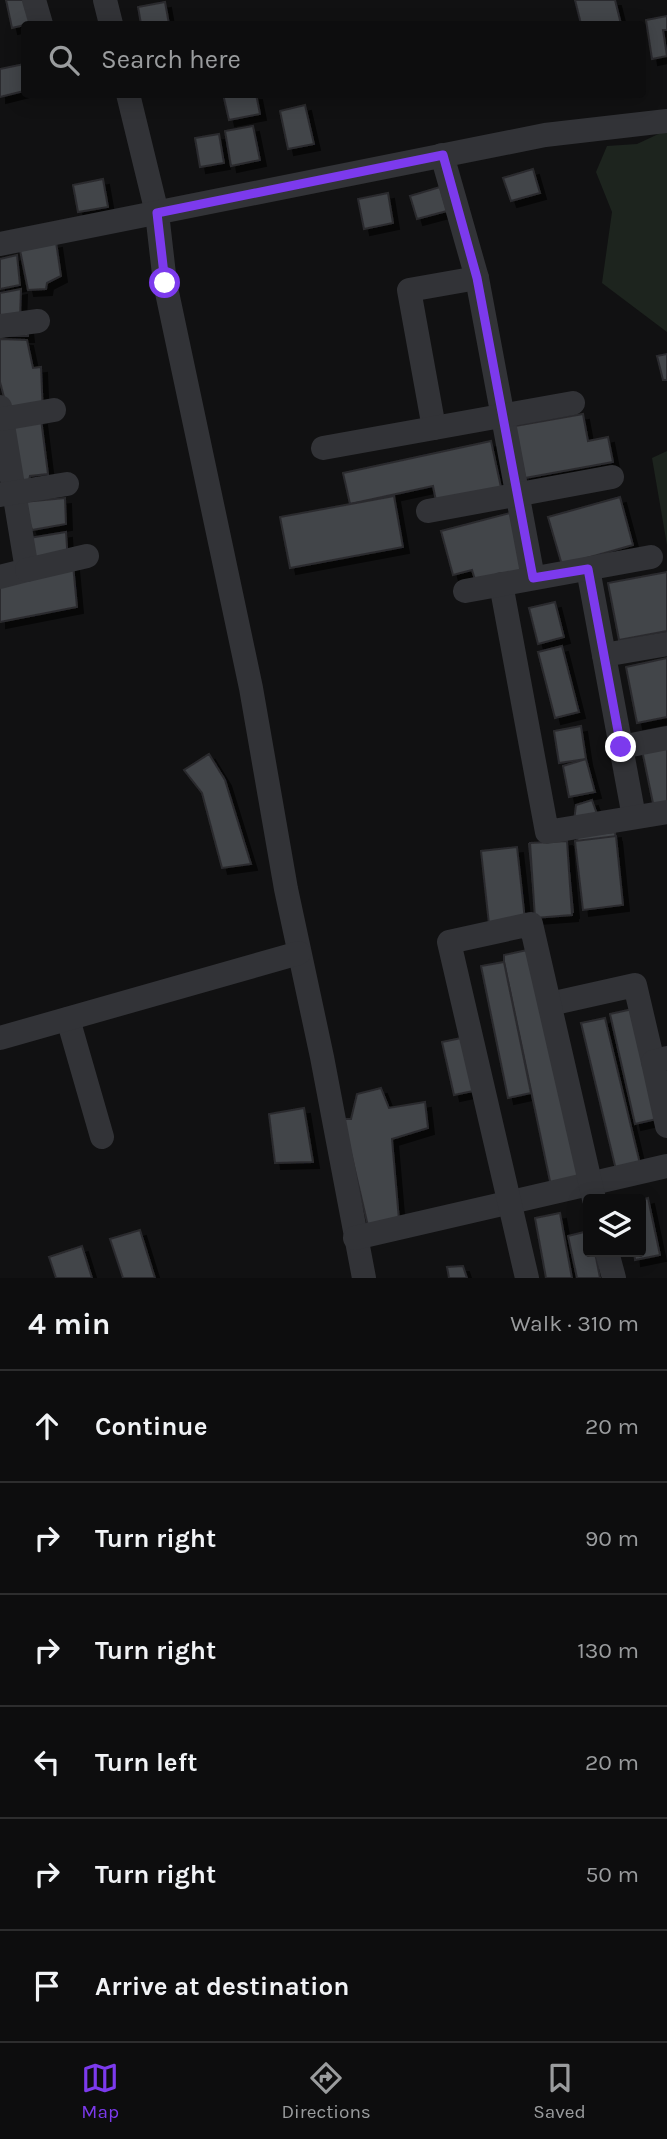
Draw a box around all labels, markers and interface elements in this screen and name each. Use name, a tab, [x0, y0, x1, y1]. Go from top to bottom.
search box	[21, 21, 646, 98]
icon: search	[45, 41, 83, 79]
text: Search here	[101, 44, 241, 75]
route start	[149, 267, 180, 298]
route end	[605, 731, 636, 762]
map controls	[583, 1194, 646, 1257]
button: layers	[583, 1194, 646, 1257]
text: 4 min	[28, 1306, 110, 1342]
text: Walk · 310 m	[510, 1310, 639, 1337]
icon: ahead	[28, 1407, 66, 1445]
text: Continue	[95, 1411, 207, 1442]
text: 20 m	[585, 1413, 639, 1440]
icon: right	[28, 1519, 66, 1557]
text: Turn right	[95, 1523, 216, 1554]
text: 90 m	[585, 1525, 639, 1552]
icon: right	[28, 1631, 66, 1669]
text: Turn right	[95, 1635, 216, 1666]
text: 130 m	[577, 1637, 639, 1664]
icon: left	[28, 1743, 66, 1781]
text: Turn left	[95, 1747, 197, 1778]
text: 20 m	[585, 1749, 639, 1776]
icon: right	[28, 1855, 66, 1893]
text: Turn right	[95, 1859, 216, 1890]
text: 50 m	[585, 1861, 639, 1888]
icon: arrive	[28, 1967, 66, 2005]
text: Arrive at destination	[95, 1971, 349, 2002]
tab: Map	[81, 2059, 119, 2123]
tab: Directions	[282, 2059, 371, 2123]
tab: Saved	[533, 2059, 586, 2123]

